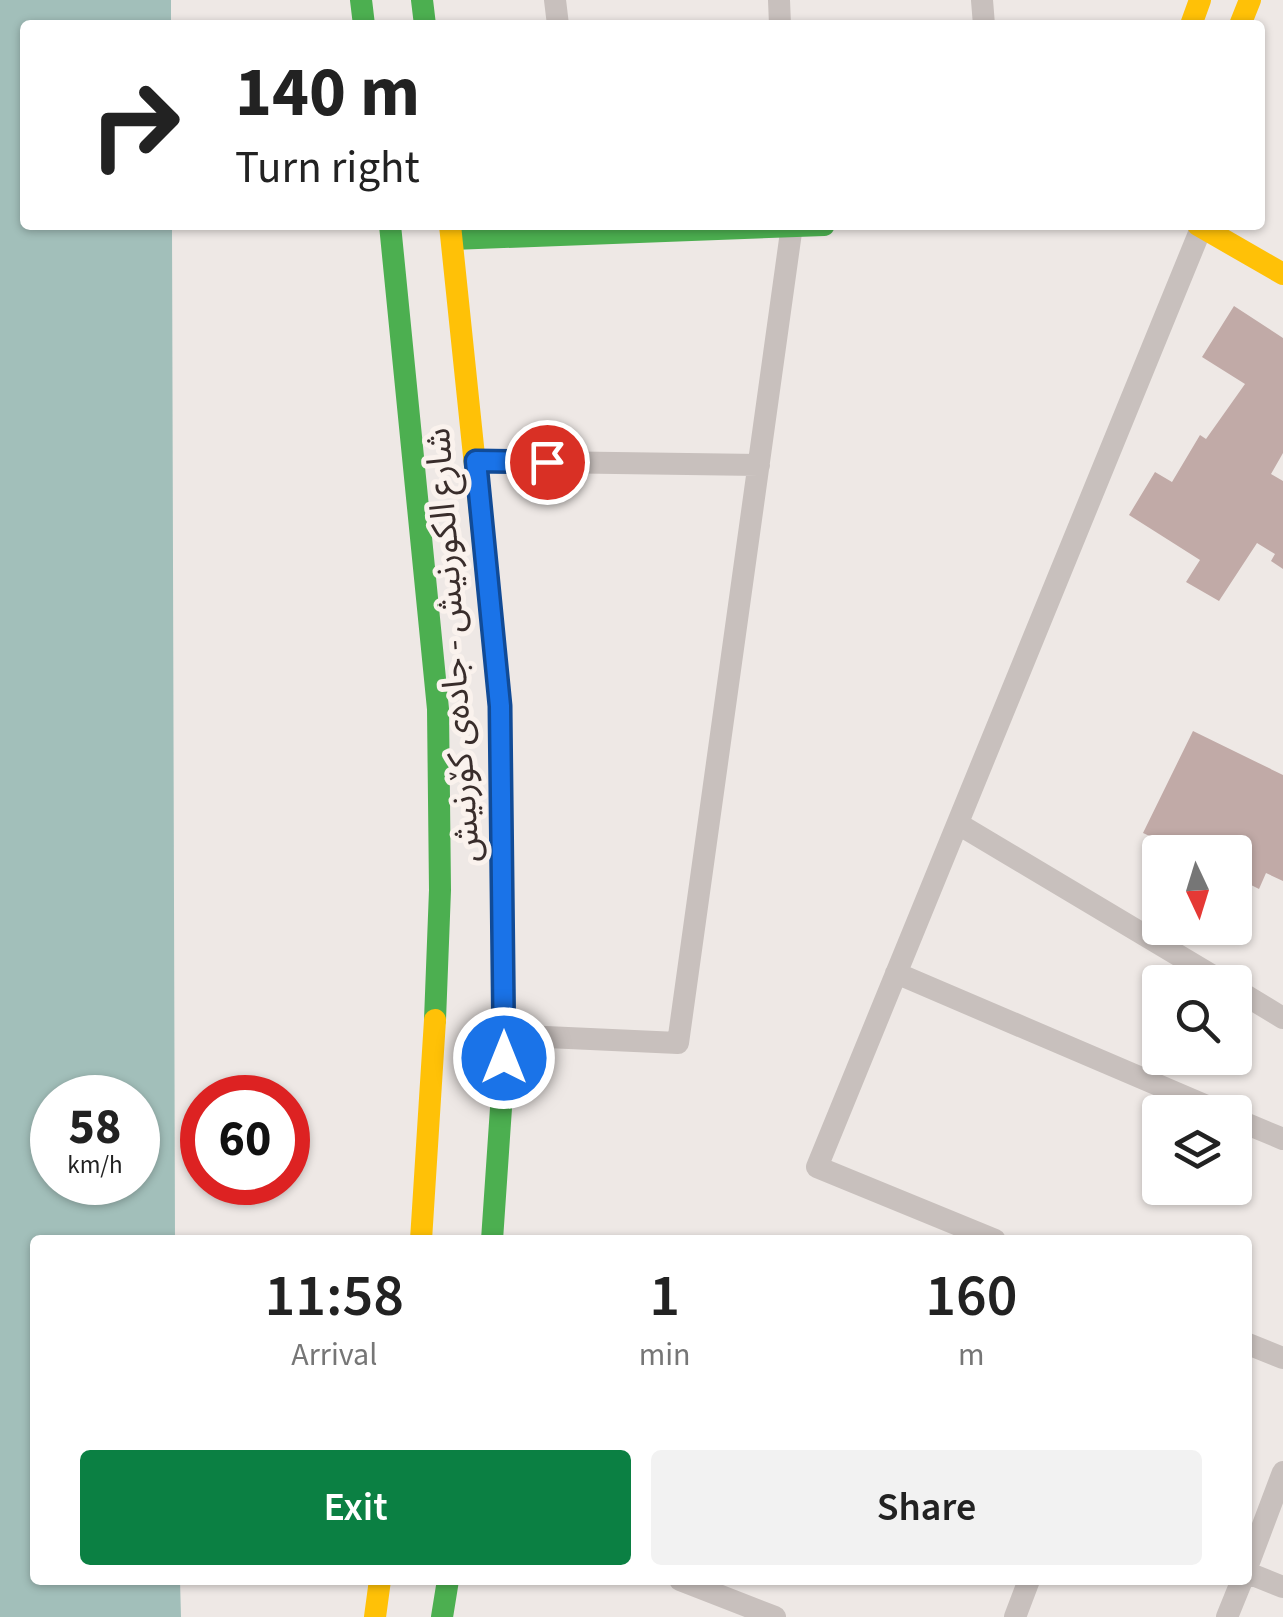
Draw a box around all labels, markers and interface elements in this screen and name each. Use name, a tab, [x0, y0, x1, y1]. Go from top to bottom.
text: 140 m	[235, 43, 420, 143]
icon: right	[70, 60, 200, 190]
text: Turn right	[235, 136, 420, 200]
pin	[505, 420, 590, 505]
street label: شارع الكورنيش - جادەی کۆرنیش	[413, 426, 493, 864]
icon: arrive	[520, 435, 575, 490]
north arrow	[1142, 835, 1252, 945]
map controls	[1142, 835, 1252, 1205]
button: search	[1142, 965, 1252, 1075]
position arrow	[452, 1006, 556, 1110]
speed limit sign: 60	[180, 1075, 310, 1205]
text: 58	[69, 1092, 121, 1163]
button: layers	[1142, 1095, 1252, 1205]
text: km/h	[67, 1147, 123, 1183]
text: 11:58	[265, 1254, 404, 1339]
text: 1	[649, 1254, 680, 1339]
text: 160	[925, 1254, 1017, 1339]
text: Arrival	[291, 1332, 377, 1378]
text: min	[639, 1332, 691, 1378]
text: m	[958, 1332, 985, 1378]
button: Exit	[80, 1450, 631, 1565]
button: Share	[651, 1450, 1202, 1565]

